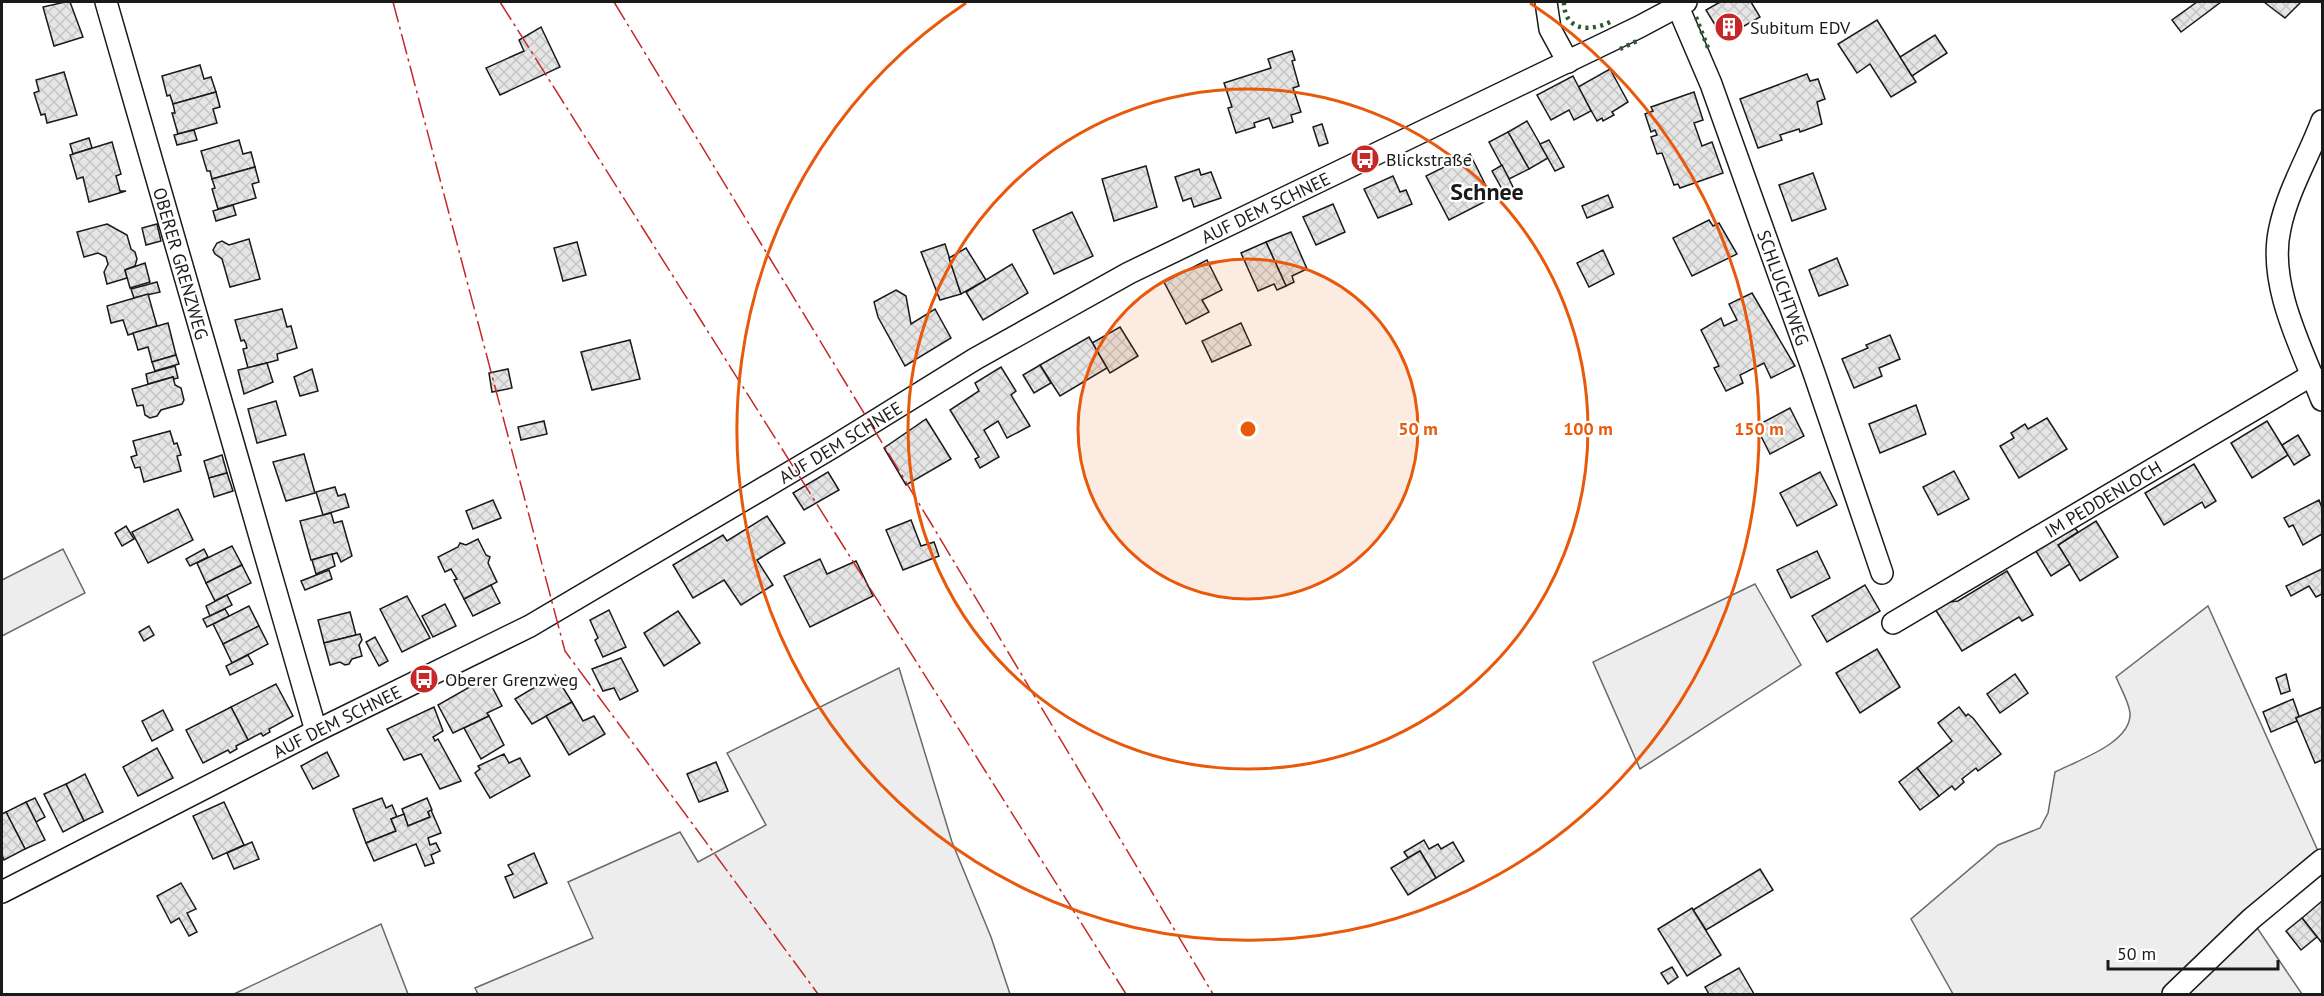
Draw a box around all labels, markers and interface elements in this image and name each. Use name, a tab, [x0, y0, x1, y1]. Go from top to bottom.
building icon: Subitum EDV	[1713, 11, 1745, 43]
place label: Subitum EDV	[1750, 16, 1851, 39]
bus stop icon: Blickstraße	[1349, 143, 1381, 175]
place label: Blickstraße	[1386, 148, 1472, 171]
street label: AUF DEM SCHNEE	[1197, 166, 1334, 248]
district label: Schnee	[1450, 176, 1524, 207]
street label: OBERER GRENZWEG	[148, 185, 214, 342]
street label: SCHLUCHTWEG	[1752, 227, 1815, 349]
street label: AUF DEM SCHNEE	[774, 396, 906, 488]
text: 50 m	[1398, 417, 1438, 440]
text: 100 m	[1563, 417, 1613, 440]
text: 150 m	[1734, 417, 1784, 440]
centre of rings	[1238, 419, 1258, 439]
street label: IM PEDDENLOCH	[2040, 455, 2166, 542]
bus stop icon: Oberer Grenzweg	[408, 663, 440, 695]
place label: Oberer Grenzweg	[445, 668, 578, 691]
street label: AUF DEM SCHNEE	[269, 680, 405, 763]
scale bar	[2108, 933, 2278, 971]
text: 50 m	[2117, 942, 2156, 965]

